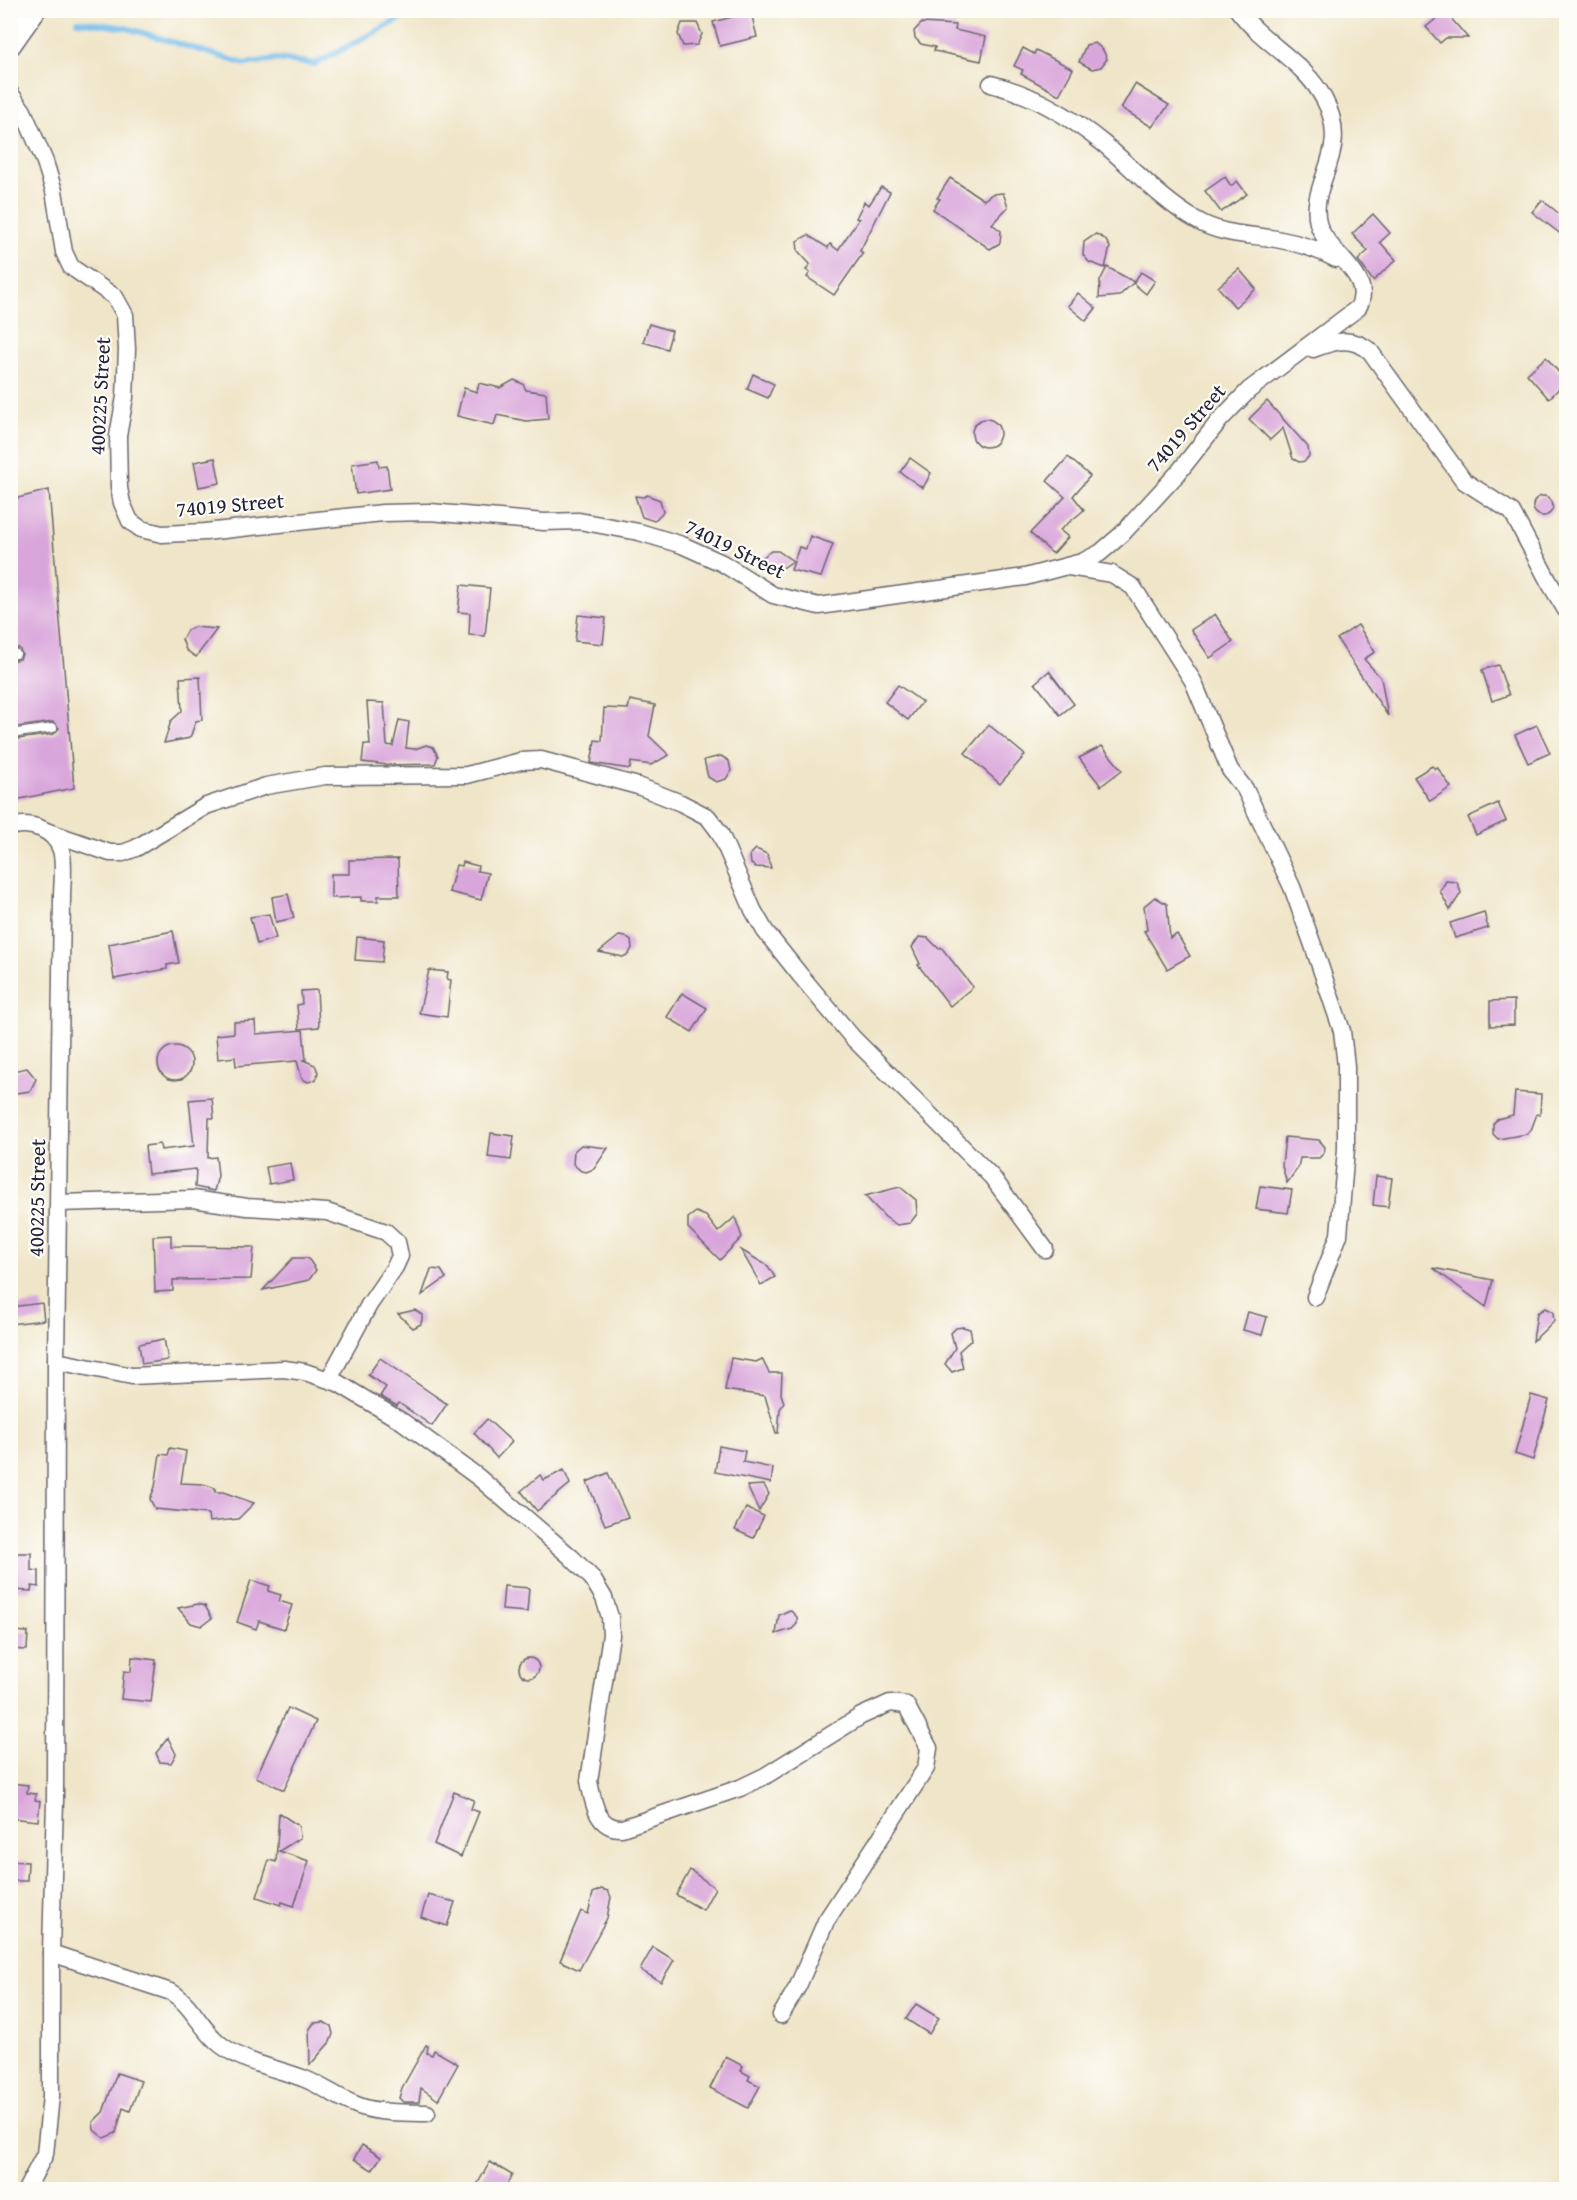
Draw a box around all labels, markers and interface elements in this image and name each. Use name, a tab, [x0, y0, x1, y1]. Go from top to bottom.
street label: 400225 Street	[81, 335, 118, 456]
street label: 74019 Street	[1138, 376, 1233, 479]
street label: 74019 Street	[175, 484, 286, 525]
street label: 74019 Street	[680, 511, 791, 586]
street label: 400225 Street	[20, 1138, 53, 1257]

